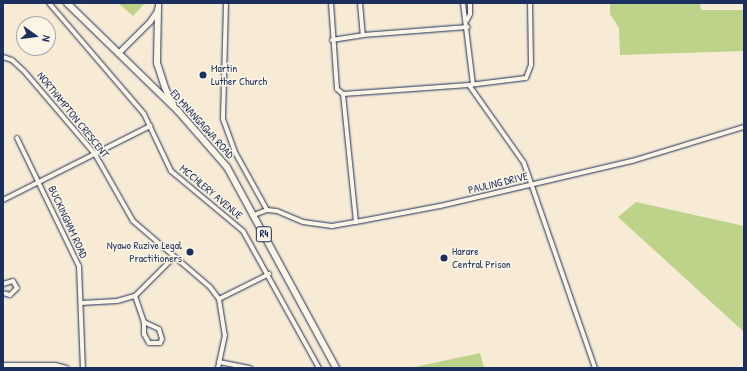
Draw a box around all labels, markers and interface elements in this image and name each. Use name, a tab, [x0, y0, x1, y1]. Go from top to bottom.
north arrow	[16, 16, 56, 56]
text: N	[39, 34, 54, 43]
place label: Martin Luther Church	[211, 62, 267, 88]
street label: NORTHAMPTON CRESCENT	[34, 69, 112, 161]
marker: Martin Luther Church	[198, 70, 208, 80]
street label: ED MNANGAGWA ROAD	[167, 87, 237, 161]
street label: MCCHLERY AVENUE	[177, 162, 245, 222]
street label: PAULING DRIVE	[467, 169, 529, 197]
street label: BUCKINGHAM ROAD	[45, 184, 91, 260]
road number: R4	[255, 226, 273, 242]
place label: Nyawo Ruzive Legal Practitioners	[107, 239, 182, 265]
place label: Harare Central Prison	[452, 245, 511, 271]
marker: Nyawo Ruzive Legal Practitioners	[185, 247, 195, 257]
marker: Harare Central Prison	[439, 253, 449, 263]

